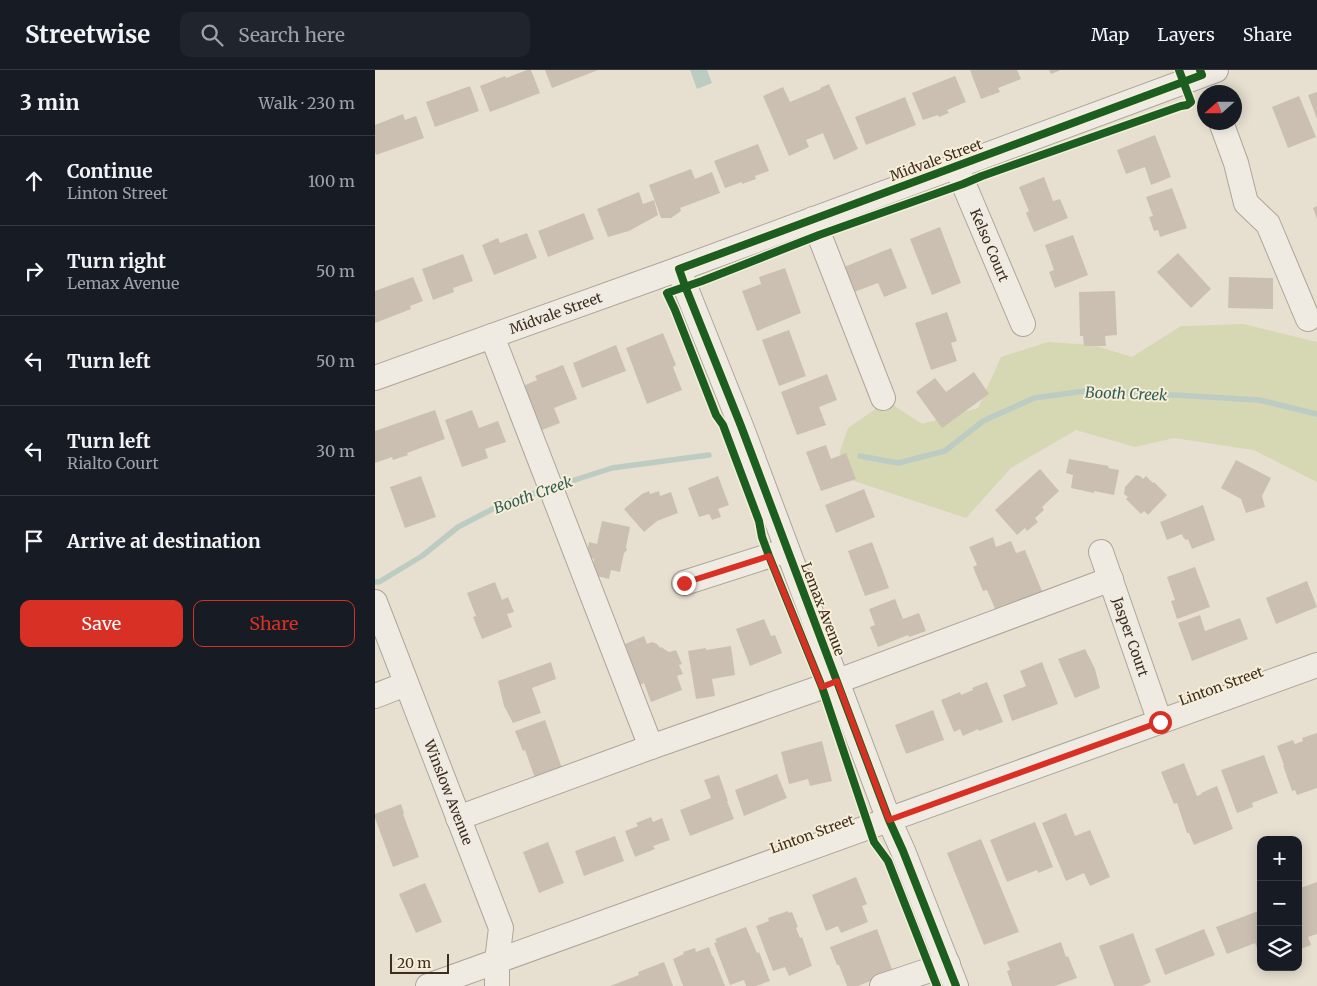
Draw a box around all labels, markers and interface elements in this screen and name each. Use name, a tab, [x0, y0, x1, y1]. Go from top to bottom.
search box	[180, 12, 530, 57]
text: Streetwise	[25, 19, 150, 50]
icon: search	[198, 21, 226, 49]
text: Search here	[238, 23, 345, 47]
text: Map	[1091, 23, 1129, 46]
text: Layers	[1157, 23, 1215, 46]
text: Share	[1243, 23, 1292, 46]
north arrow	[1197, 85, 1242, 130]
text: 3 min	[20, 89, 79, 116]
text: Walk · 230 m	[259, 93, 355, 113]
street label: Midvale Street	[887, 135, 985, 185]
text: Continue	[67, 159, 153, 183]
icon: ahead	[20, 167, 48, 195]
text: 100 m	[308, 171, 355, 191]
text: Linton Street	[67, 183, 168, 203]
street label: Kelso Court	[966, 206, 1013, 285]
text: Turn right	[67, 249, 166, 273]
icon: right	[20, 257, 48, 285]
text: 50 m	[316, 261, 355, 281]
text: Lemax Avenue	[67, 273, 179, 293]
street label: Midvale Street	[507, 288, 605, 338]
icon: left	[20, 347, 48, 375]
text: Turn left	[67, 349, 151, 373]
text: 50 m	[316, 351, 355, 371]
water label: Booth Creek	[1085, 383, 1168, 404]
text: Turn left	[67, 429, 151, 453]
icon: left	[20, 437, 48, 465]
text: 30 m	[316, 441, 355, 461]
text: Rialto Court	[67, 453, 159, 473]
water label: Booth Creek	[491, 471, 575, 518]
icon: arrive	[20, 527, 48, 555]
text: Arrive at destination	[67, 529, 261, 553]
street label: Lemax Avenue	[797, 560, 849, 658]
route end	[673, 572, 696, 595]
street label: Jasper Court	[1108, 594, 1153, 680]
button: Save	[20, 600, 183, 647]
button: Share	[193, 600, 355, 647]
street label: Linton Street	[1177, 662, 1266, 710]
route start	[1149, 711, 1172, 734]
street label: Winslow Avenue	[420, 736, 477, 847]
street label: Linton Street	[768, 810, 857, 858]
map controls	[1257, 836, 1302, 971]
button: +	[1257, 836, 1302, 881]
button: −	[1257, 881, 1302, 926]
button: layers	[1257, 926, 1302, 971]
scale bar	[390, 951, 449, 974]
text: 20 m	[397, 954, 431, 972]

